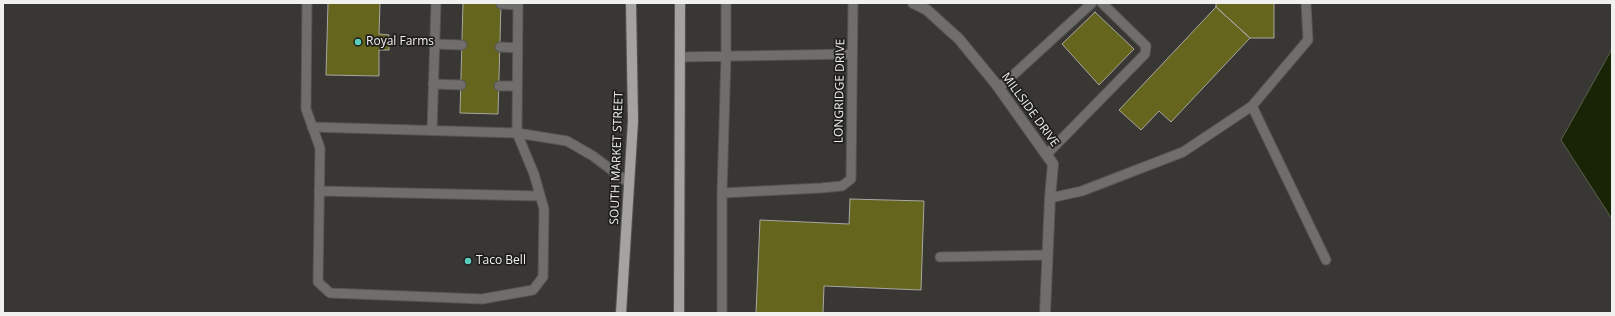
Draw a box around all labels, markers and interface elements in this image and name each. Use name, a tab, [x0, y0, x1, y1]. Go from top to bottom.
place label: Royal Farms	[366, 35, 434, 49]
marker: Royal Farms	[353, 37, 363, 47]
street label: LONGRIDGE DRIVE	[832, 39, 848, 143]
street label: MILLSIDE DRIVE	[998, 70, 1062, 150]
street label: SOUTH MARKET STREET	[607, 91, 627, 225]
place label: Taco Bell	[476, 254, 526, 268]
marker: Taco Bell	[463, 256, 473, 266]

